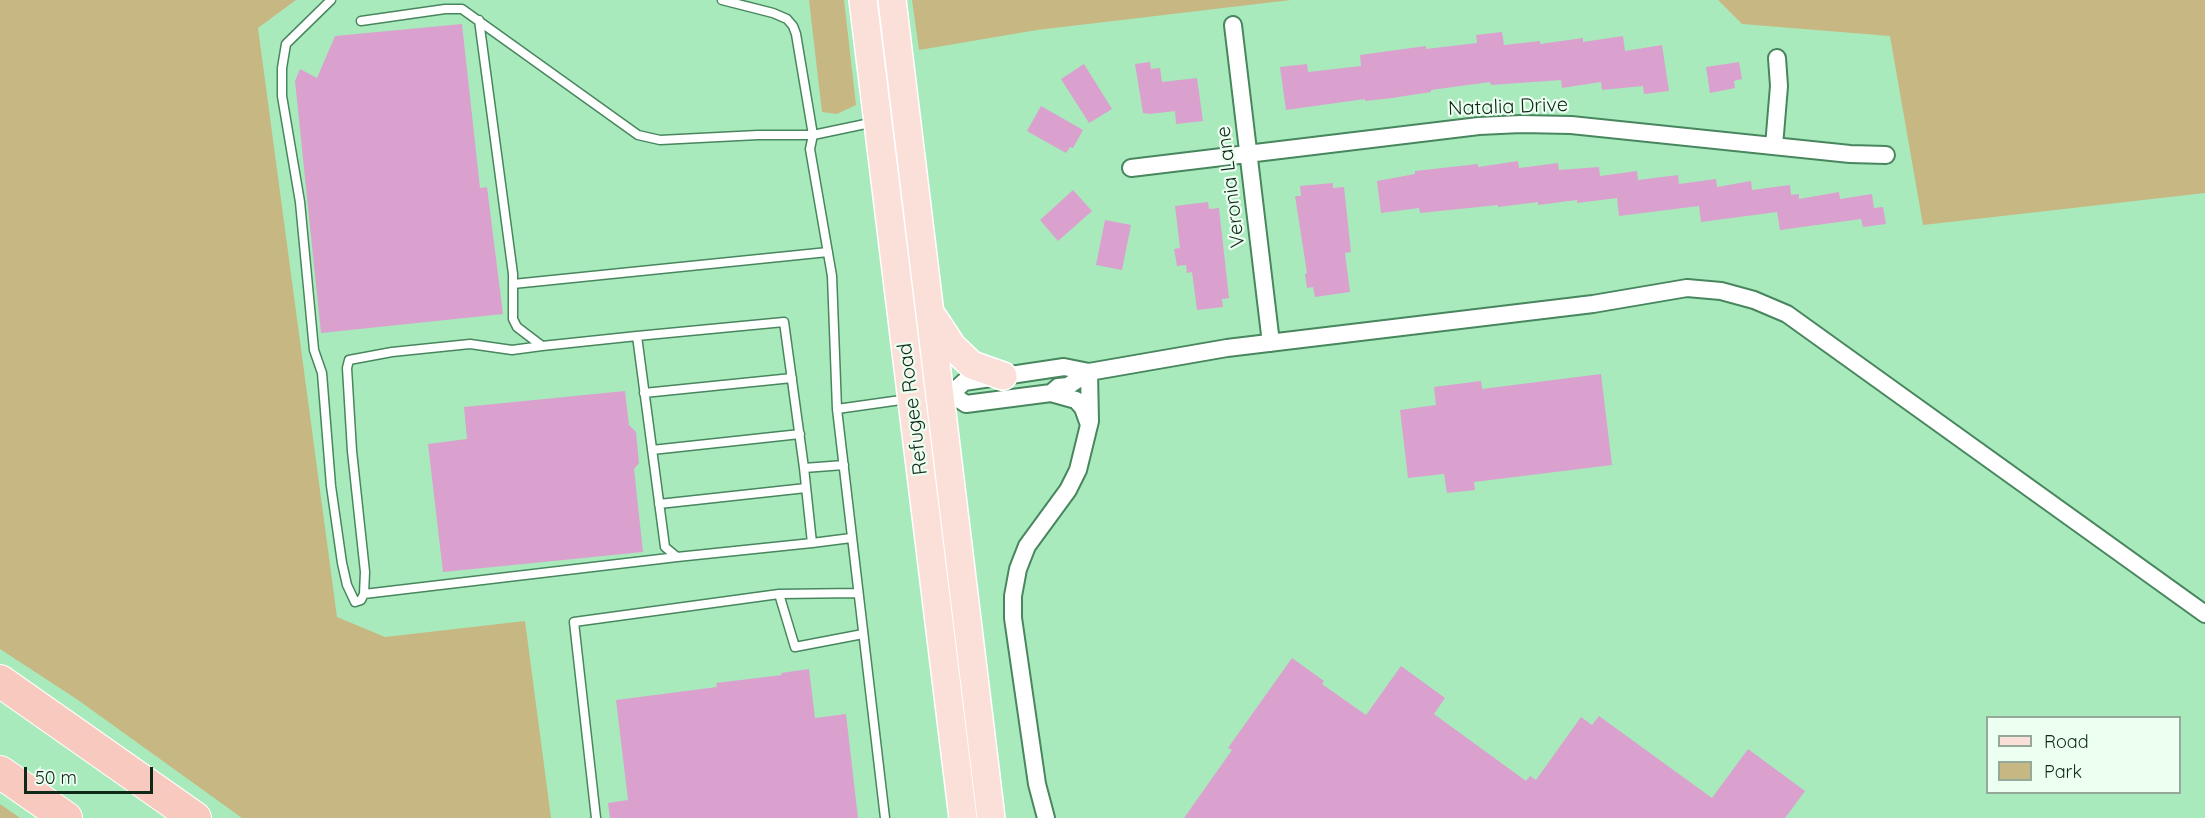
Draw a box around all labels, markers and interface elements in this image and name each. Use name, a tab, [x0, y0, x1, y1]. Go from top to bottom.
street label: Natalia Drive	[1448, 93, 1568, 121]
street label: Veronia Lane	[1212, 125, 1250, 249]
street label: Refugee Road	[893, 342, 933, 476]
legend	[1986, 716, 2181, 794]
text: Road	[2044, 730, 2089, 753]
scale bar	[27, 755, 156, 793]
text: Park	[2044, 760, 2082, 783]
text: 50 m	[35, 766, 77, 789]

